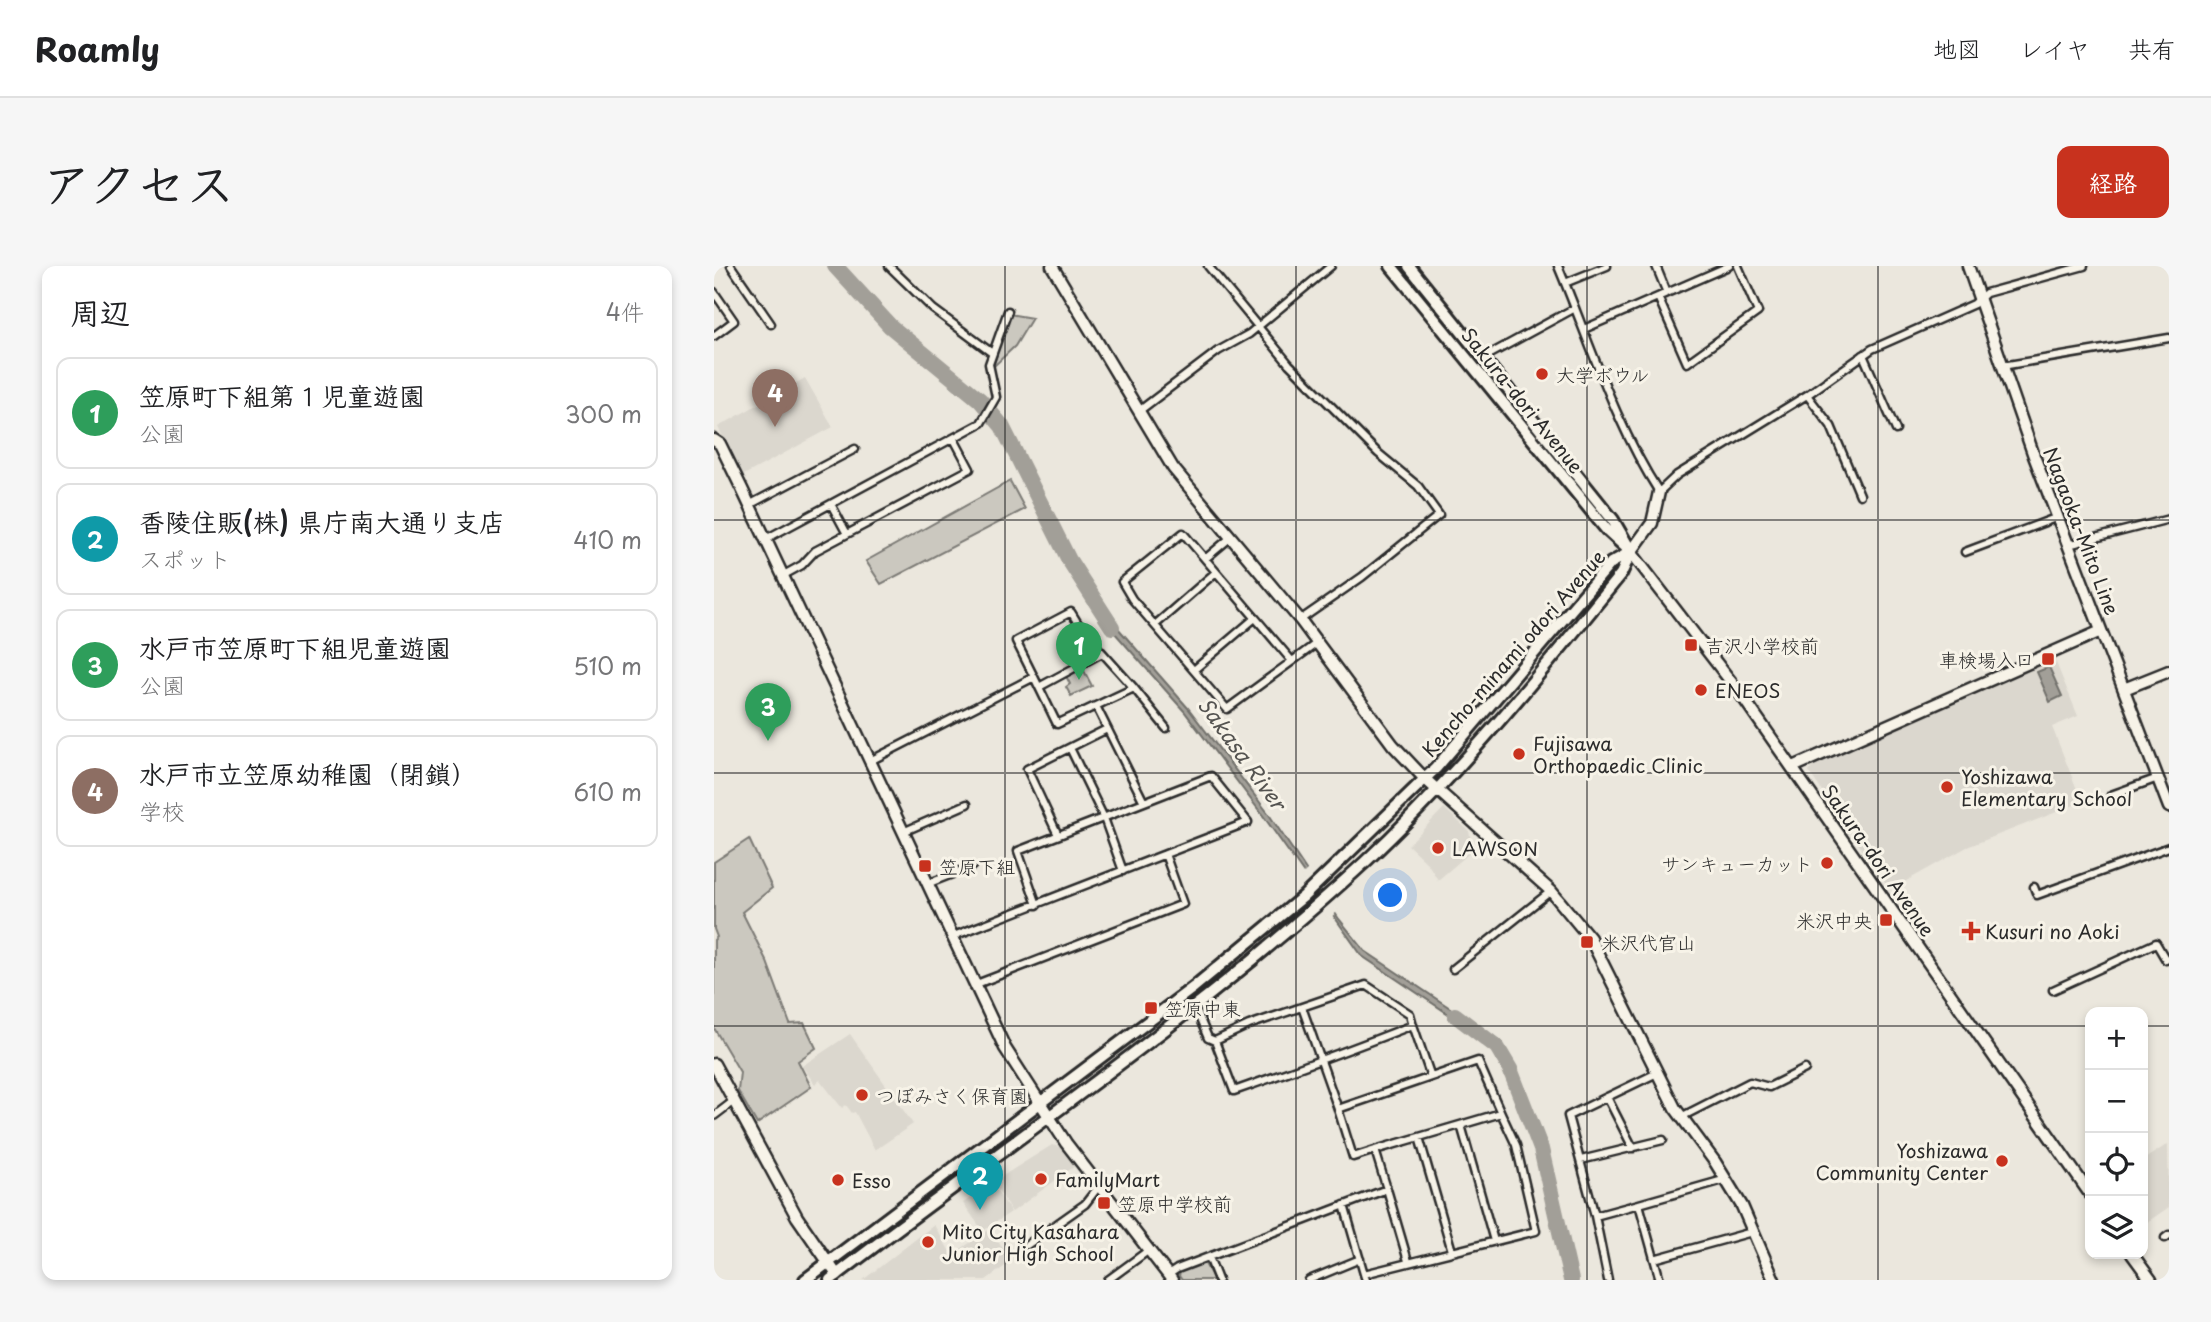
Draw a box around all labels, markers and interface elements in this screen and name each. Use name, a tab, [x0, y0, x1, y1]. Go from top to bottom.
text: Roamly	[35, 23, 160, 73]
text: 地図	[1933, 30, 1981, 66]
text: レイヤ	[2019, 30, 2090, 66]
text: 共有	[2128, 30, 2176, 66]
text: アクセス	[42, 145, 235, 219]
button: 経路	[2057, 146, 2169, 218]
text: 周辺	[70, 289, 130, 334]
text: 4件	[606, 294, 644, 329]
street label: Sakura-dori Avenue	[1456, 321, 1590, 479]
place label: 大学ボウル	[1556, 360, 1649, 388]
marker: 大学ボウル	[1534, 366, 1550, 382]
pin: 4	[752, 369, 798, 427]
text: 笠原町下組第１児童遊園	[139, 376, 425, 415]
text: 1	[90, 396, 101, 431]
text: 300 m	[565, 396, 642, 431]
text: 公園	[139, 415, 185, 450]
street label: Nagaoka-Mito Line	[2037, 443, 2127, 619]
text: 香陵住販(株) 県庁南大通り支店	[139, 502, 505, 541]
text: 2	[87, 522, 103, 557]
text: 410 m	[573, 522, 642, 557]
text: スポット	[139, 541, 231, 576]
street label: Kencho-minami odori Avenue	[1415, 543, 1611, 763]
pin: 1	[1056, 622, 1102, 680]
text: 水戸市笠原町下組児童遊園	[139, 628, 451, 667]
place label: 吉沢小学校前	[1705, 631, 1819, 659]
marker: 吉沢小学校前	[1683, 637, 1699, 653]
place label: 車検場入口	[1939, 645, 2034, 673]
text: 3	[87, 648, 103, 683]
text: 510 m	[573, 648, 642, 683]
marker: 車検場入口	[2040, 651, 2056, 667]
text: 公園	[139, 667, 185, 702]
place label: ENEOS	[1715, 676, 1780, 704]
marker: ENEOS	[1693, 682, 1709, 698]
pin: 3	[745, 683, 791, 741]
water label: Sakasa River	[1191, 690, 1296, 818]
place label: Fujisawa Orthopaedic Clinic	[1533, 729, 1703, 779]
marker: Fujisawa Orthopaedic Clinic	[1511, 746, 1527, 762]
text: 水戸市立笠原幼稚園（閉鎖）	[139, 754, 477, 793]
place label: Yoshizawa Elementary School	[1961, 762, 2132, 812]
text: 4	[87, 774, 103, 809]
text: 610 m	[574, 774, 642, 809]
street label: Sakura-dori Avenue	[1816, 778, 1942, 942]
marker: Yoshizawa Elementary School	[1939, 779, 1955, 795]
text: 学校	[139, 793, 185, 828]
place label: LAWSON	[1452, 834, 1538, 862]
marker: LAWSON	[1430, 840, 1446, 856]
place label: サンキューカット	[1661, 849, 1813, 877]
place label: 笠原下組	[939, 852, 1015, 880]
marker: サンキューカット	[1819, 855, 1835, 871]
marker: 笠原下組	[917, 858, 933, 874]
your location	[1373, 878, 1407, 912]
place label: 米沢中央	[1796, 906, 1872, 934]
marker: 米沢中央	[1878, 912, 1894, 928]
place label: Kusuri no Aoki	[1985, 917, 2120, 945]
marker: Kusuri no Aoki	[1963, 923, 1979, 939]
place label: 米沢代官山	[1601, 928, 1696, 956]
marker: 米沢代官山	[1579, 934, 1595, 950]
place label: 笠原中東	[1165, 994, 1241, 1022]
marker: 笠原中東	[1143, 1000, 1159, 1016]
map controls	[2085, 1007, 2148, 1259]
button: +	[2085, 1007, 2148, 1070]
button: −	[2085, 1070, 2148, 1133]
place label: つぼみさく保育園	[876, 1081, 1028, 1109]
marker: つぼみさく保育園	[854, 1087, 870, 1103]
button: locate	[2085, 1133, 2148, 1196]
place label: Yoshizawa Community Center	[1815, 1136, 1988, 1186]
pin: 2	[957, 1152, 1003, 1210]
marker: Yoshizawa Community Center	[1994, 1153, 2010, 1169]
place label: FamilyMart	[1055, 1165, 1160, 1193]
place label: Esso	[852, 1166, 891, 1194]
marker: FamilyMart	[1033, 1171, 1049, 1187]
marker: Esso	[830, 1172, 846, 1188]
place label: 笠原中学校前	[1118, 1189, 1232, 1217]
marker: 笠原中学校前	[1096, 1195, 1112, 1211]
button: layers	[2085, 1196, 2148, 1259]
place label: Mito City Kasahara Junior High School	[942, 1217, 1119, 1267]
marker: Mito City Kasahara Junior High School	[920, 1234, 936, 1250]

